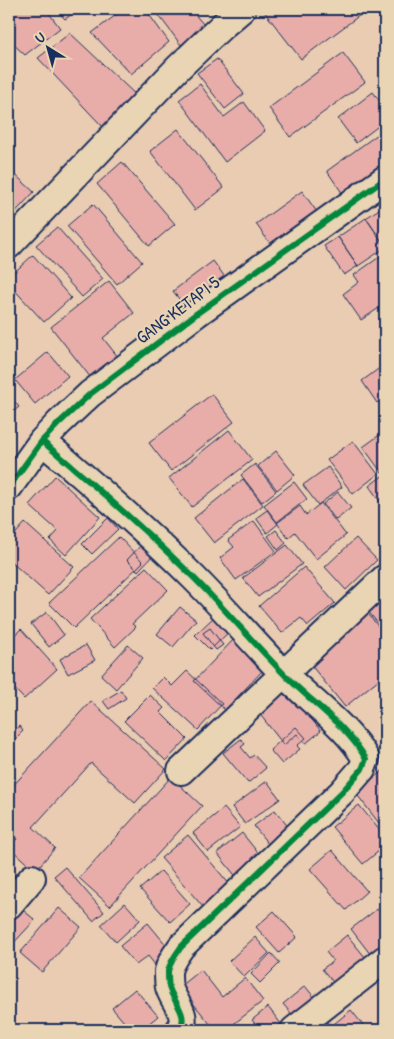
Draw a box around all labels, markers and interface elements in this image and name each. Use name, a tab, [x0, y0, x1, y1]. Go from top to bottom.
north arrow	[22, 22, 72, 72]
text: U	[31, 27, 49, 47]
street label: GANG KETAPI 5	[131, 270, 225, 349]

